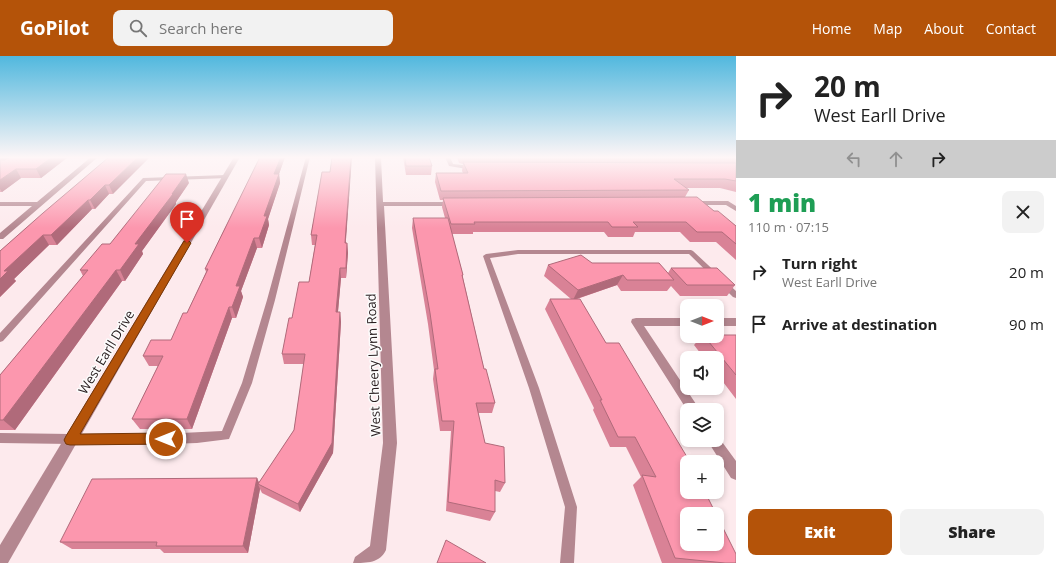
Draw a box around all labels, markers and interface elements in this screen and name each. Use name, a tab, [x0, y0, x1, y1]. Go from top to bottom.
search box	[113, 10, 393, 46]
text: GoPilot	[20, 15, 89, 41]
icon: search	[127, 17, 149, 39]
text: Search here	[159, 18, 243, 38]
text: Home	[812, 19, 851, 38]
text: Map	[873, 19, 902, 38]
text: About	[924, 19, 964, 38]
text: Contact	[986, 19, 1036, 38]
text: 20 m	[814, 67, 881, 105]
icon: right	[748, 72, 800, 124]
text: West Earll Drive	[814, 103, 946, 127]
icon: left	[843, 148, 865, 170]
icon: ahead	[885, 148, 907, 170]
icon: right	[927, 148, 949, 170]
text: 1 min	[748, 186, 816, 219]
button: close	[1002, 191, 1044, 233]
pin	[170, 202, 204, 243]
icon: arrive	[176, 208, 198, 230]
text: 110 m · 07:15	[748, 218, 829, 236]
text: Turn right	[782, 253, 857, 273]
icon: right	[748, 261, 770, 283]
text: 20 m	[1009, 262, 1044, 282]
text: West Earll Drive	[782, 273, 877, 291]
street label: West Cheery Lynn Road	[362, 293, 384, 437]
north arrow	[680, 299, 724, 343]
map controls	[680, 299, 724, 551]
street label: West Earll Drive	[74, 307, 138, 397]
icon: arrive	[748, 313, 770, 335]
text: Arrive at destination	[782, 314, 937, 334]
text: 90 m	[1009, 314, 1044, 334]
button: sound	[680, 351, 724, 395]
button: layers	[680, 403, 724, 447]
position arrow	[145, 418, 187, 460]
button: +	[680, 455, 724, 499]
button: −	[680, 507, 724, 551]
button: Exit	[748, 509, 892, 555]
button: Share	[900, 509, 1044, 555]

